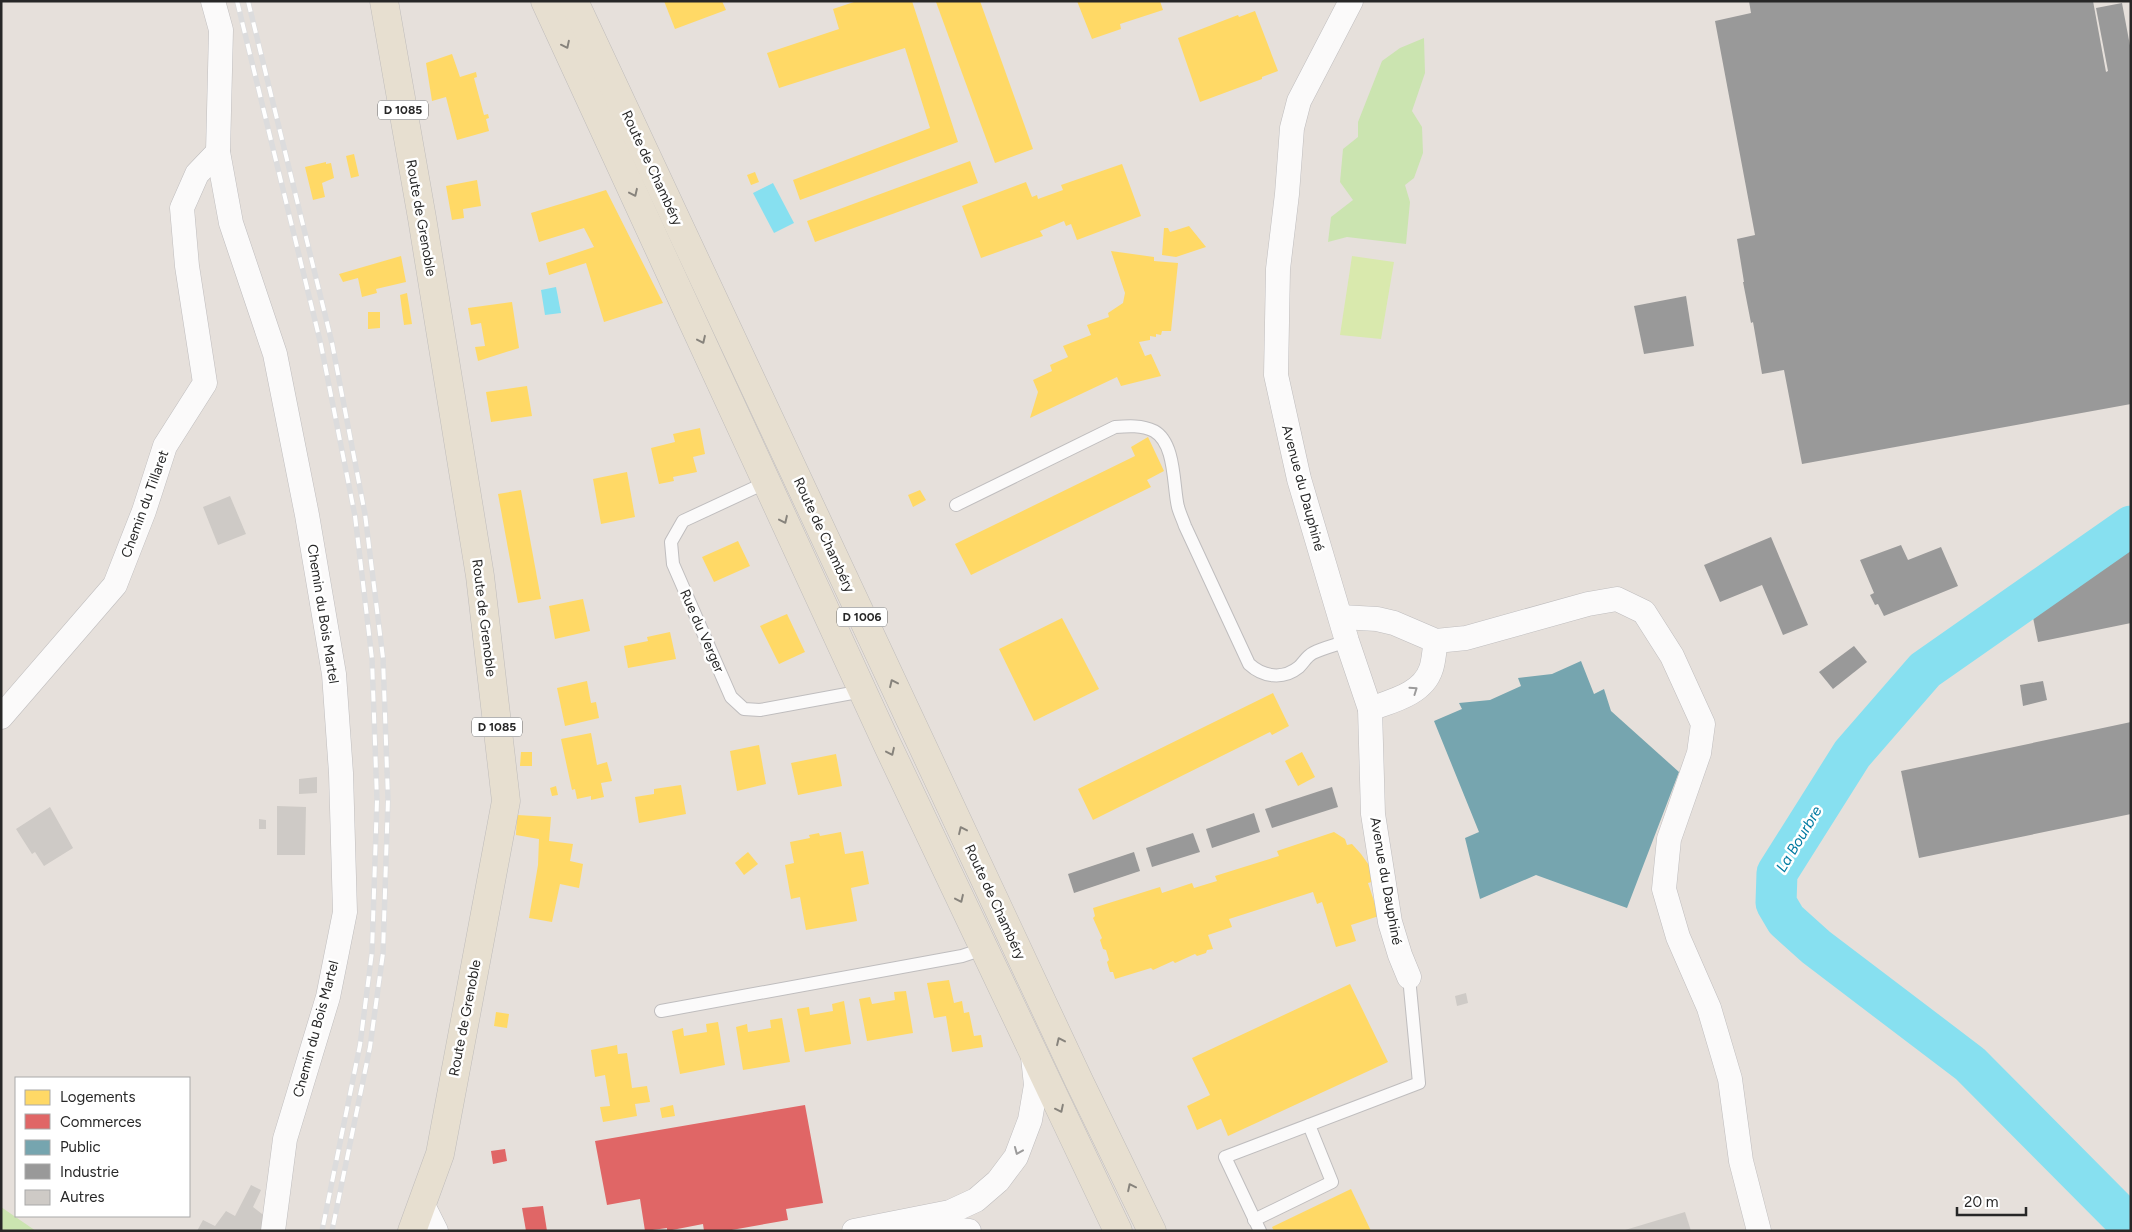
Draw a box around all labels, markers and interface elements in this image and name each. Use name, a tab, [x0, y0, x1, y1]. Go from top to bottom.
one-way arrow	[560, 40, 570, 49]
road number: D 1085	[378, 100, 428, 120]
street label: Route de Chambéry	[618, 108, 686, 229]
street label: Route de Grenoble	[402, 158, 440, 278]
one-way arrow	[628, 188, 639, 197]
one-way arrow	[696, 335, 706, 344]
street label: Avenue du Dauphiné	[1278, 423, 1328, 553]
street label: Chemin du Tillaret	[118, 448, 172, 560]
street label: Route de Chambéry	[790, 475, 858, 596]
one-way arrow	[778, 515, 789, 524]
street label: Chemin du Bois Martel	[304, 543, 342, 685]
street label: Route de Grenoble	[468, 558, 500, 678]
street label: Rue du Verger	[676, 587, 728, 675]
road number: D 1006	[837, 608, 887, 626]
one-way arrow	[889, 679, 899, 688]
one-way arrow	[1408, 687, 1418, 696]
road number: D 1085	[472, 718, 522, 736]
one-way arrow	[884, 747, 895, 756]
water label: La Bourbre	[1772, 803, 1826, 875]
street label: Avenue du Dauphiné	[1366, 816, 1406, 947]
one-way arrow	[958, 826, 968, 835]
street label: Route de Chambéry	[961, 842, 1029, 963]
one-way arrow	[953, 894, 964, 903]
street label: Route de Grenoble	[445, 958, 485, 1078]
street label: Chemin du Bois Martel	[290, 959, 342, 1099]
one-way arrow	[1056, 1037, 1067, 1046]
legend	[15, 1077, 190, 1217]
text: Logements	[60, 1088, 135, 1106]
one-way arrow	[1054, 1103, 1064, 1112]
text: Commerces	[60, 1113, 142, 1131]
text: Public	[60, 1138, 101, 1156]
one-way arrow	[1013, 1146, 1024, 1155]
text: Industrie	[60, 1163, 119, 1181]
one-way arrow	[1127, 1183, 1137, 1192]
scale bar	[1957, 1184, 2026, 1216]
text: Autres	[60, 1188, 104, 1206]
text: 20 m	[1964, 1193, 1998, 1211]

